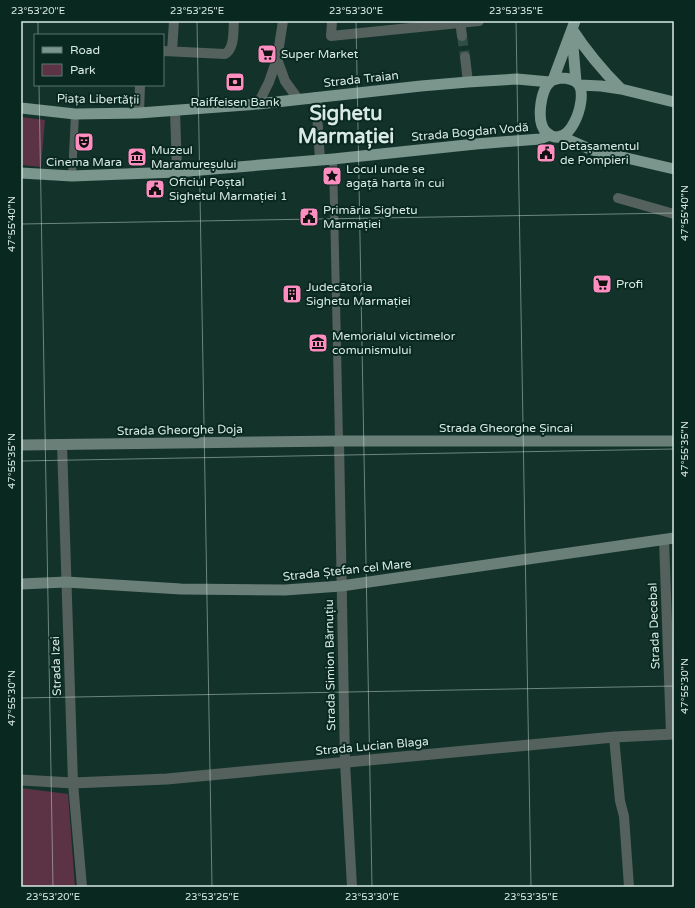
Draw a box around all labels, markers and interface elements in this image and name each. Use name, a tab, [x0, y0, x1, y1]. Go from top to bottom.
text: 23°53'20"E	[11, 5, 65, 17]
text: 23°53'25"E	[170, 5, 224, 17]
text: 23°53'30"E	[329, 5, 383, 17]
text: 23°53'35"E	[489, 5, 543, 17]
legend	[34, 34, 164, 86]
text: Road	[70, 43, 100, 57]
supermarket icon: Super Market	[256, 43, 278, 65]
place label: Super Market	[281, 47, 359, 61]
text: Park	[70, 63, 96, 77]
street label: Strada Traian	[323, 68, 399, 90]
bank icon: Raiffeisen Bank	[224, 71, 246, 93]
street label: Piața Libertății	[57, 91, 139, 107]
place label: Raiffeisen Bank	[191, 95, 280, 109]
district label: Sighetu Marmației	[298, 102, 394, 149]
street label: Strada Bogdan Vodă	[411, 120, 529, 144]
theatre icon: Cinema Mara	[73, 131, 95, 153]
place label: Detașamentul de Pompieri	[560, 139, 639, 167]
public building icon: Detașamentul de Pompieri	[535, 142, 557, 164]
place label: Muzeul Maramureșului	[151, 143, 237, 171]
museum icon: Muzeul Maramureșului	[126, 146, 148, 168]
place label: Cinema Mara	[46, 155, 122, 169]
place label: Locul unde se agață harta în cui	[346, 162, 445, 190]
place icon: Locul unde se agață harta în cui	[321, 165, 343, 187]
place label: Oficiul Poștal Sighetul Marmației 1	[169, 175, 288, 203]
public building icon: Oficiul Poștal Sighetul Marmației 1	[144, 178, 166, 200]
text: 47°55'40"N	[679, 185, 691, 241]
text: 47°55'40"N	[6, 196, 18, 252]
place label: Primăria Sighetu Marmației	[323, 203, 418, 231]
public building icon: Primăria Sighetu Marmației	[298, 206, 320, 228]
supermarket icon: Profi	[591, 273, 613, 295]
place label: Profi	[616, 277, 643, 291]
place label: Judecătoria Sighetu Marmației	[306, 280, 411, 308]
building icon: Judecătoria Sighetu Marmației	[281, 283, 303, 305]
place label: Memorialul victimelor comunismului	[332, 329, 456, 357]
museum icon: Memorialul victimelor comunismului	[307, 332, 329, 354]
street label: Strada Gheorghe Șincai	[439, 421, 573, 435]
text: 47°55'35"N	[679, 421, 691, 477]
street label: Strada Gheorghe Doja	[117, 422, 243, 438]
text: 47°55'35"N	[6, 433, 18, 489]
street label: Strada Ștefan cel Mare	[282, 556, 412, 584]
street label: Strada Decebal	[645, 583, 663, 669]
street label: Strada Simion Bărnuțiu	[322, 599, 338, 731]
street label: Strada Izei	[48, 636, 64, 696]
text: 47°55'30"N	[679, 658, 691, 714]
text: 47°55'30"N	[6, 670, 18, 726]
street label: Strada Lucian Blaga	[315, 734, 429, 758]
text: 23°53'20"E	[26, 891, 80, 903]
text: 23°53'25"E	[185, 891, 239, 903]
text: 23°53'30"E	[345, 891, 399, 903]
text: 23°53'35"E	[504, 891, 558, 903]

